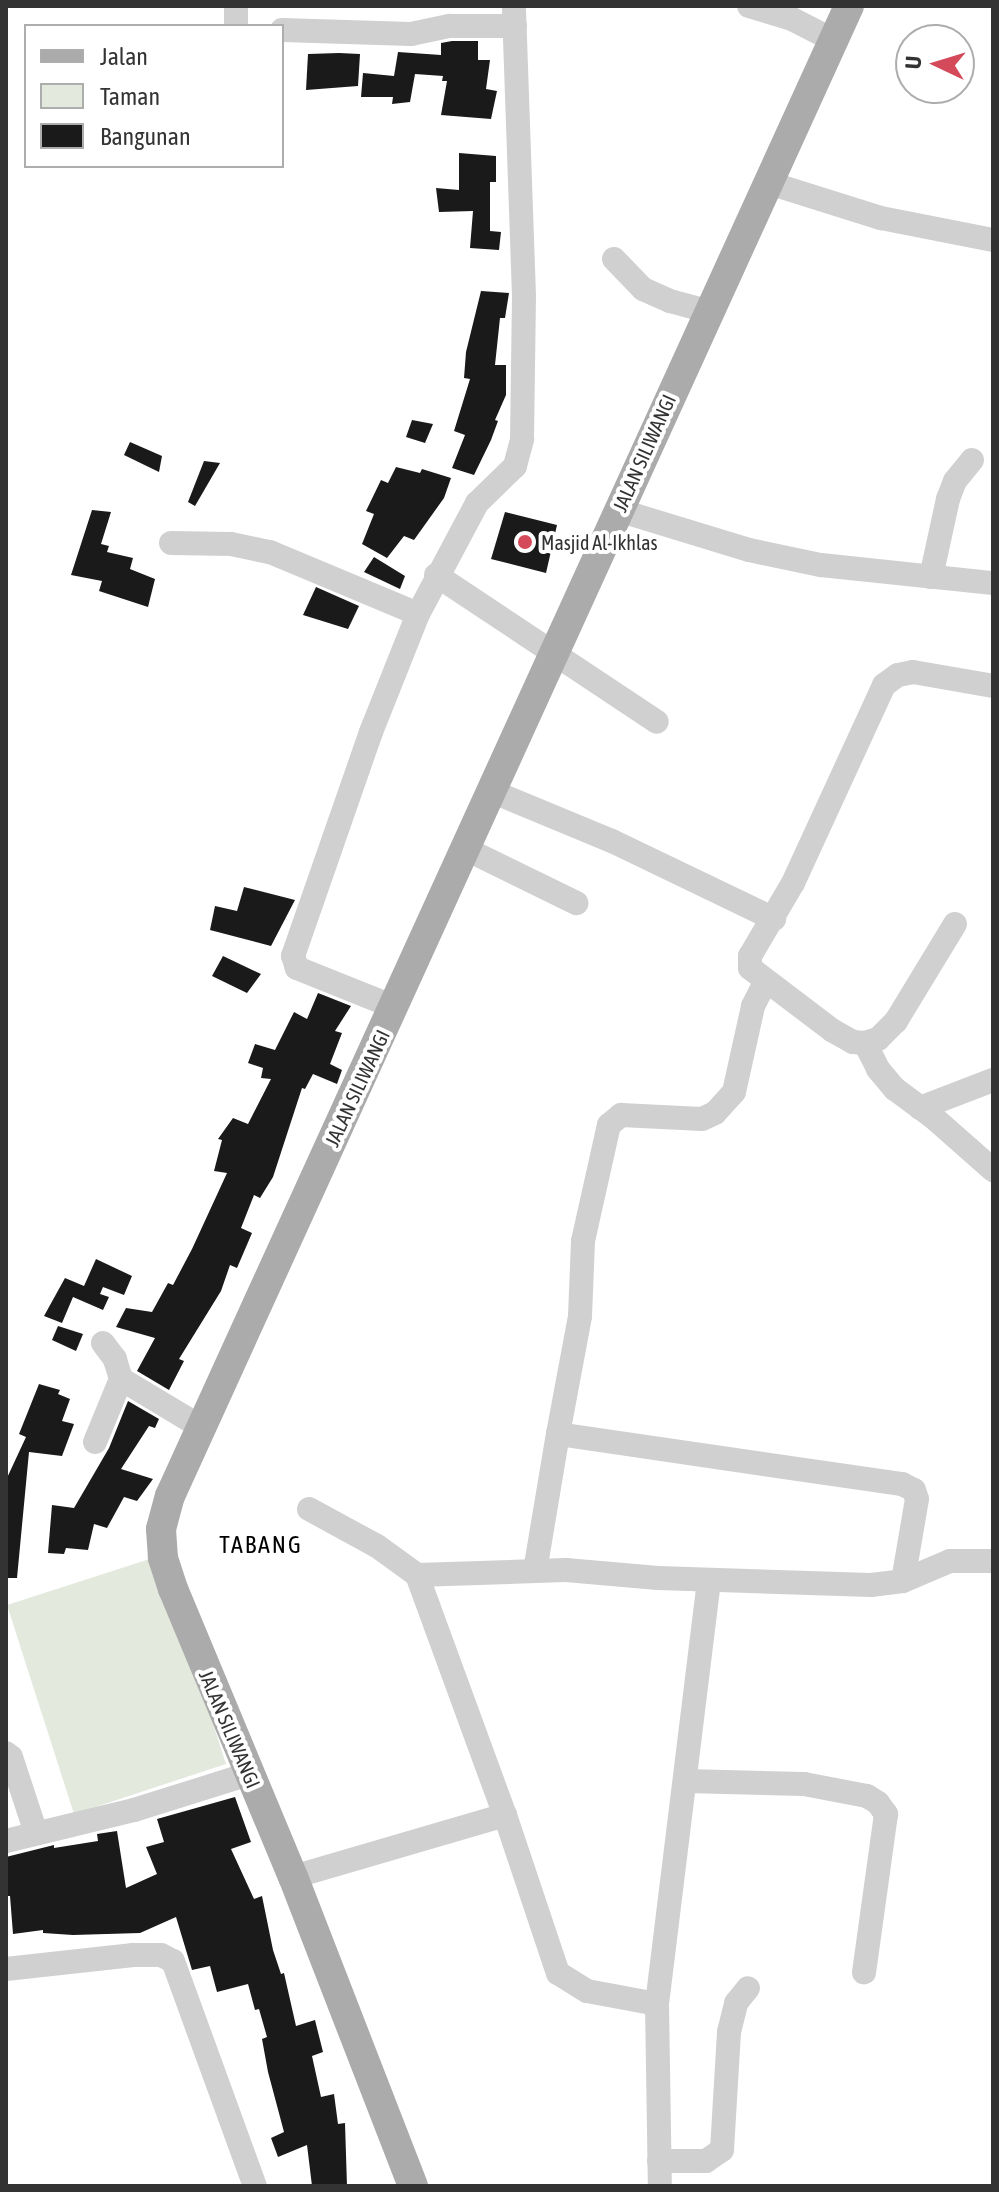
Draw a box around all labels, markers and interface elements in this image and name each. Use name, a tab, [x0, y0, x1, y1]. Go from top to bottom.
legend	[24, 24, 284, 168]
north arrow	[895, 24, 975, 104]
text: Jalan	[100, 43, 148, 70]
text: U	[900, 55, 926, 70]
text: Taman	[100, 83, 160, 110]
text: Bangunan	[100, 123, 191, 150]
street label: JALAN SILIWANGI	[607, 391, 681, 515]
place label: Masjid Al-Ikhlas	[541, 530, 658, 554]
marker: Masjid Al-Ikhlas	[516, 533, 534, 551]
street label: JALAN SILIWANGI	[319, 1026, 395, 1150]
district label: TABANG	[219, 1531, 303, 1559]
street label: JALAN SILIWANGI	[194, 1666, 266, 1792]

